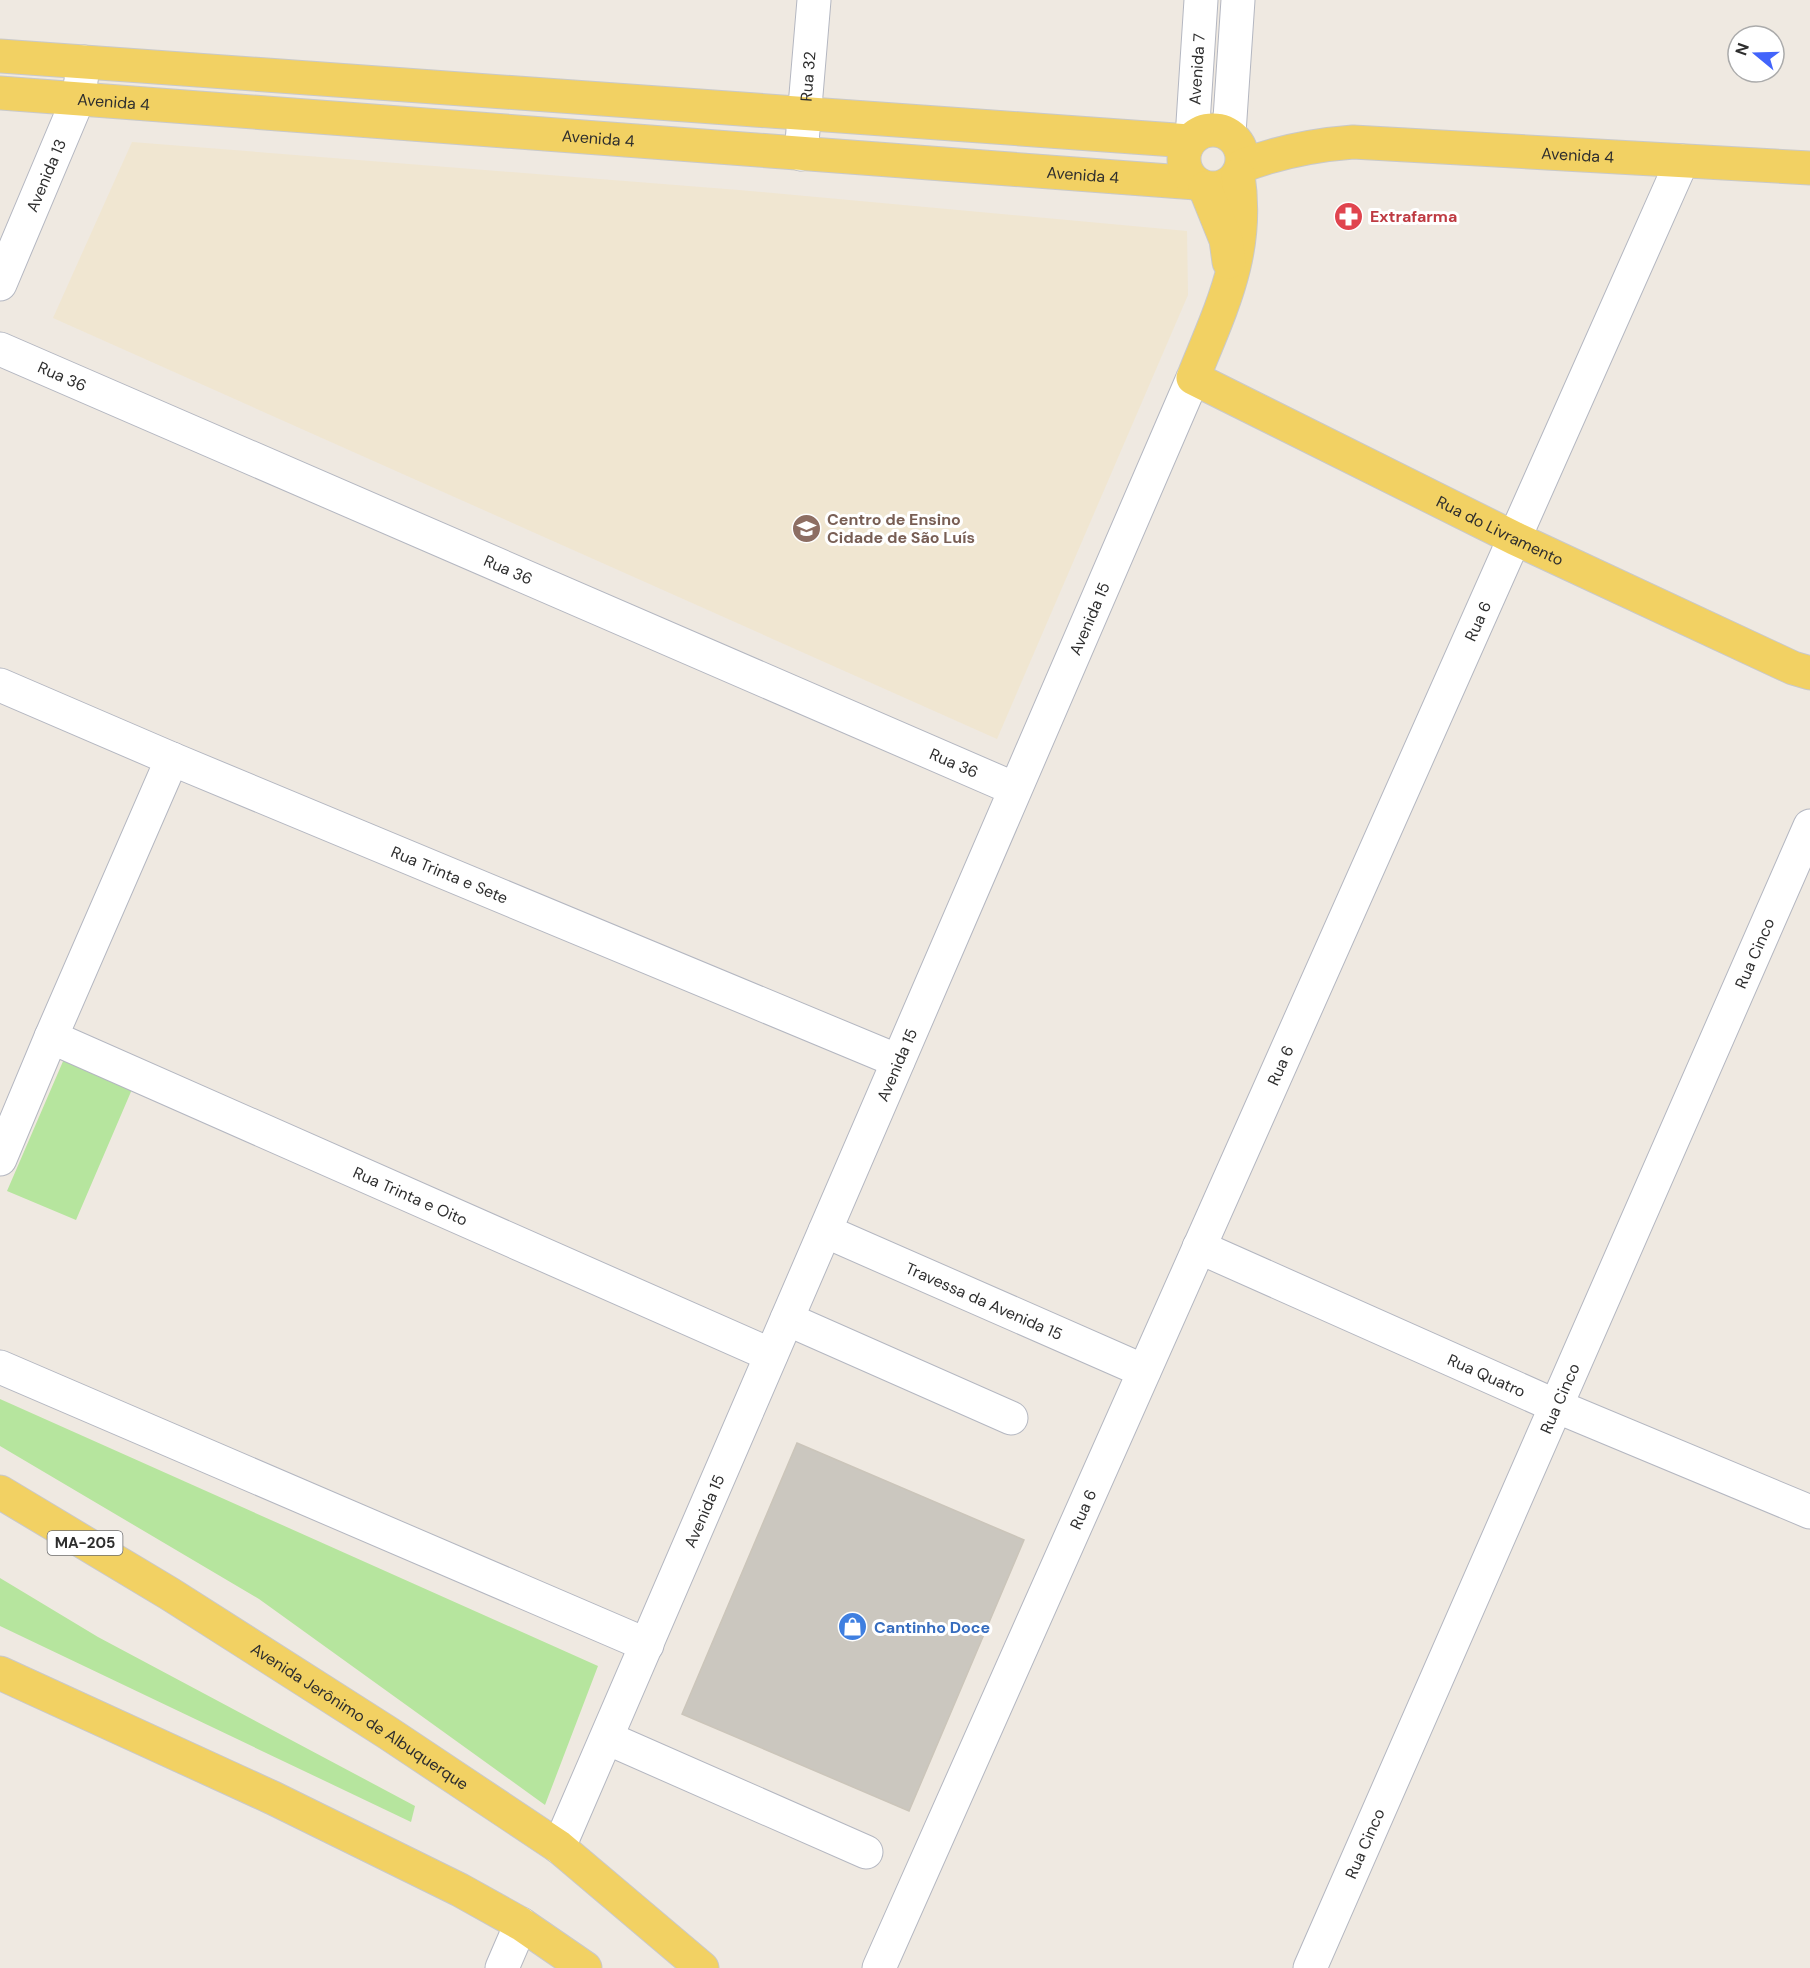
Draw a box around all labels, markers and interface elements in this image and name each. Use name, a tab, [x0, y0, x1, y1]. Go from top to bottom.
north arrow	[1726, 24, 1786, 84]
street label: Avenida 7	[1184, 33, 1209, 106]
text: N	[1730, 40, 1754, 58]
street label: Rua 32	[795, 50, 820, 102]
street label: Avenida 4	[77, 88, 151, 115]
street label: Avenida 4	[561, 125, 636, 151]
street label: Avenida 13	[21, 135, 71, 215]
street label: Avenida 4	[1541, 142, 1615, 167]
street label: Avenida 4	[1046, 161, 1120, 188]
pharmacy icon: Extrafarma	[1333, 200, 1365, 232]
place label: Extrafarma	[1370, 206, 1457, 227]
street label: Rua 36	[35, 356, 90, 396]
street label: Rua do Livramento	[1433, 491, 1567, 570]
place label: Centro de Ensino Cidade de São Luís	[827, 509, 975, 548]
school or university icon: Centro de Ensino Cidade de São Luís	[790, 512, 822, 544]
street label: Rua 36	[481, 550, 536, 589]
street label: Avenida 15	[1064, 579, 1114, 658]
street label: Rua 6	[1460, 598, 1496, 644]
street label: Rua 36	[927, 743, 982, 782]
street label: Rua Trinta e Sete	[388, 841, 511, 908]
street label: Rua Cinco	[1730, 915, 1779, 992]
street label: Avenida 15	[872, 1025, 922, 1105]
street label: Rua 6	[1262, 1042, 1298, 1088]
street label: Rua Trinta e Oito	[350, 1161, 471, 1230]
street label: Travessa da Avenida 15	[903, 1257, 1066, 1345]
street label: Rua Quatro	[1445, 1349, 1529, 1402]
street label: Rua Cinco	[1535, 1360, 1584, 1437]
street label: Avenida 15	[679, 1471, 729, 1551]
street label: Rua 6	[1065, 1486, 1101, 1533]
road number: MA-205	[48, 1531, 122, 1555]
shop icon: Cantinho Doce	[837, 1611, 869, 1643]
place label: Cantinho Doce	[874, 1617, 990, 1638]
street label: Avenida Jerônimo de Albuquerque	[247, 1638, 473, 1794]
street label: Rua Cinco	[1340, 1805, 1389, 1882]

